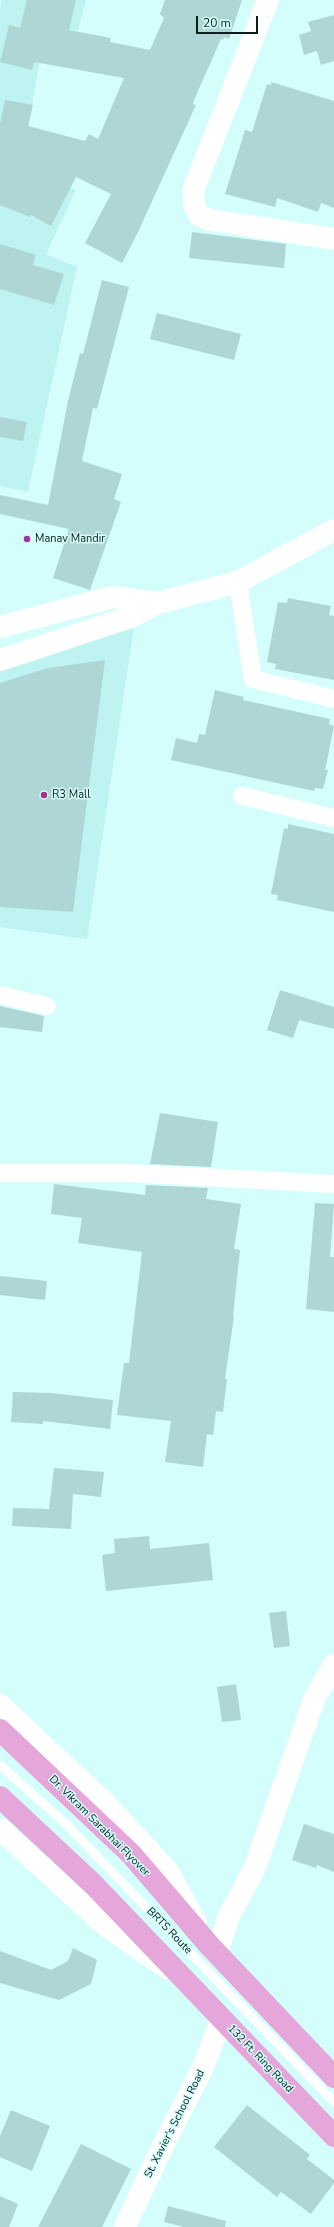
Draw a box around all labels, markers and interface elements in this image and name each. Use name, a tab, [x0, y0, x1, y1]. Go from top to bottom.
scale bar	[198, 8, 260, 34]
text: 20 m	[203, 15, 231, 31]
place label: Manav Mandir	[35, 532, 105, 546]
marker: Manav Mandir	[22, 534, 32, 544]
place label: R3 Mall	[52, 788, 91, 802]
marker: R3 Mall	[39, 790, 49, 800]
street label: Dr. Vikram Sarabhai Flyover	[46, 1773, 152, 1879]
street label: BRTS Route	[144, 1905, 194, 1957]
street label: 132 Ft. Ring Road	[224, 2022, 296, 2096]
street label: St. Xavier's School Road	[142, 2068, 208, 2180]

